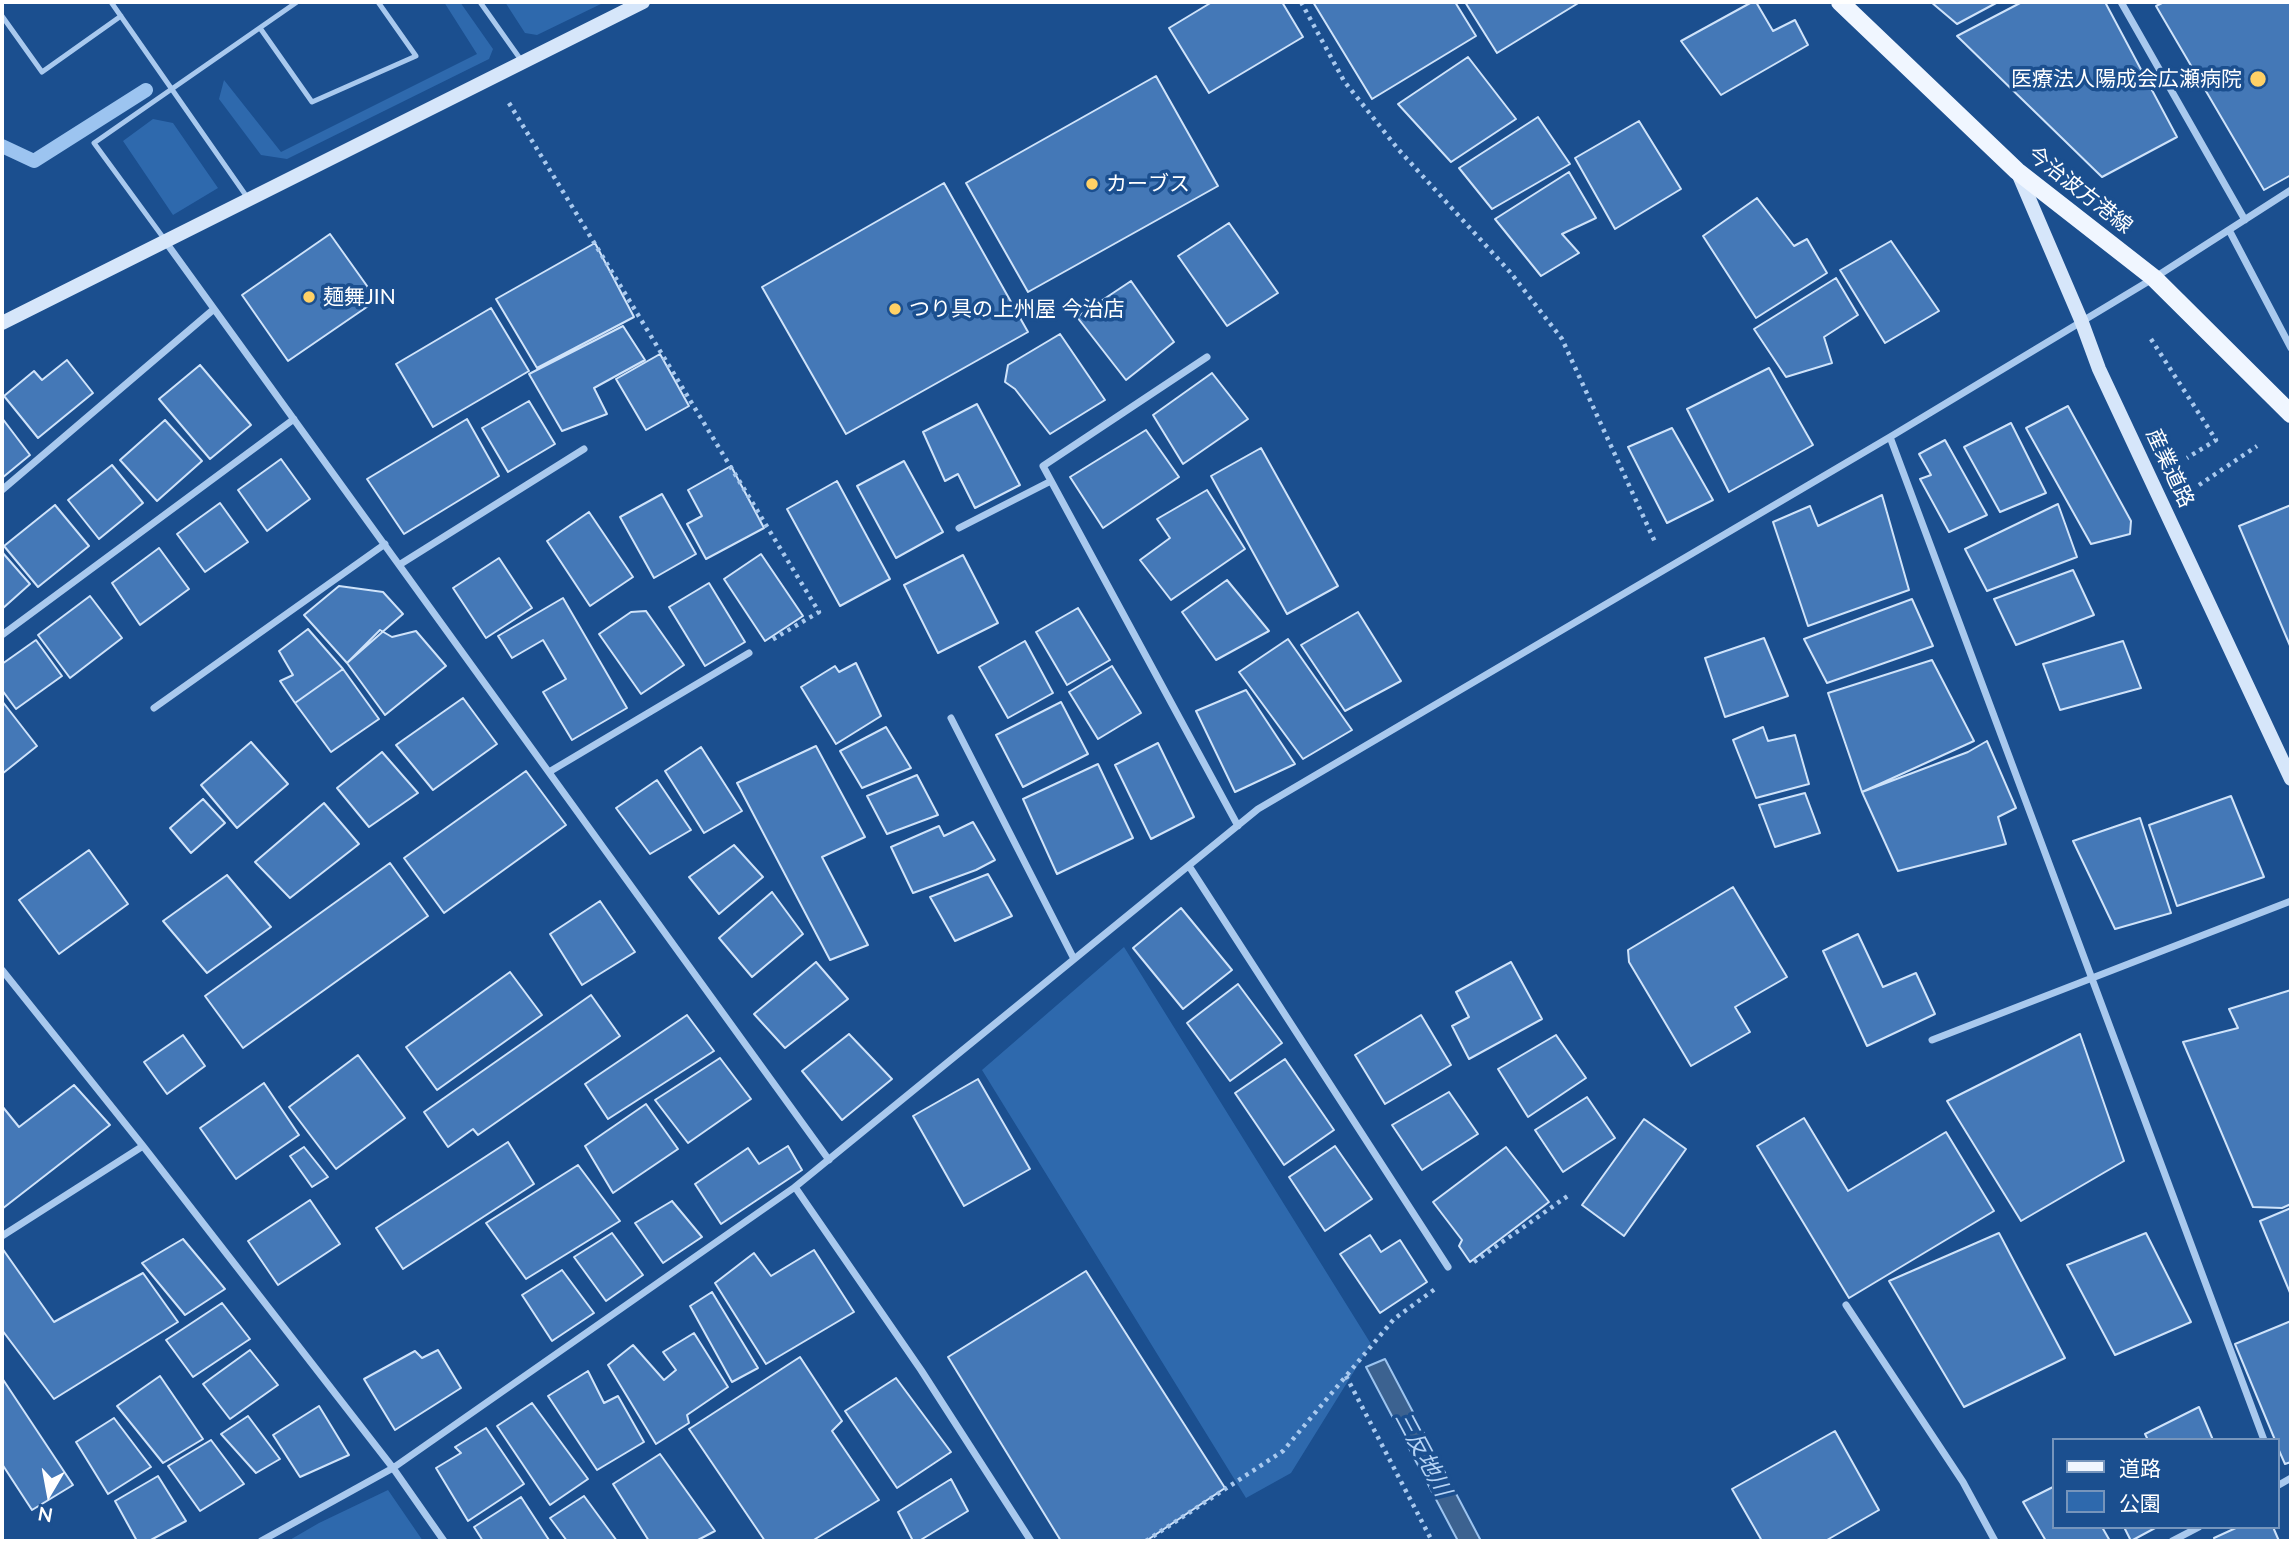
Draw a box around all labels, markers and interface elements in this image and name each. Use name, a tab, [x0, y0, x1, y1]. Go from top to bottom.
place label: 医療法人陽成会広瀬病院	[2011, 66, 2242, 92]
marker: 医療法人陽成会広瀬病院	[2248, 69, 2268, 89]
street label: 今治波方港線	[2023, 141, 2137, 239]
place label: カーブス	[1106, 171, 1190, 197]
marker: カーブス	[1084, 176, 1100, 192]
place label: 麺舞JIN	[323, 284, 396, 310]
marker: 麺舞JIN	[301, 289, 317, 305]
place label: つり具の上州屋 今治店	[909, 296, 1124, 322]
marker: つり具の上州屋 今治店	[887, 301, 903, 317]
street label: 産業道路	[2141, 425, 2199, 511]
water label: 三反地川	[1389, 1407, 1457, 1501]
legend	[2052, 1438, 2279, 1529]
text: 道路	[2119, 1455, 2161, 1480]
north arrow	[14, 1459, 84, 1529]
text: 公園	[2119, 1490, 2161, 1515]
text: N	[36, 1503, 54, 1528]

